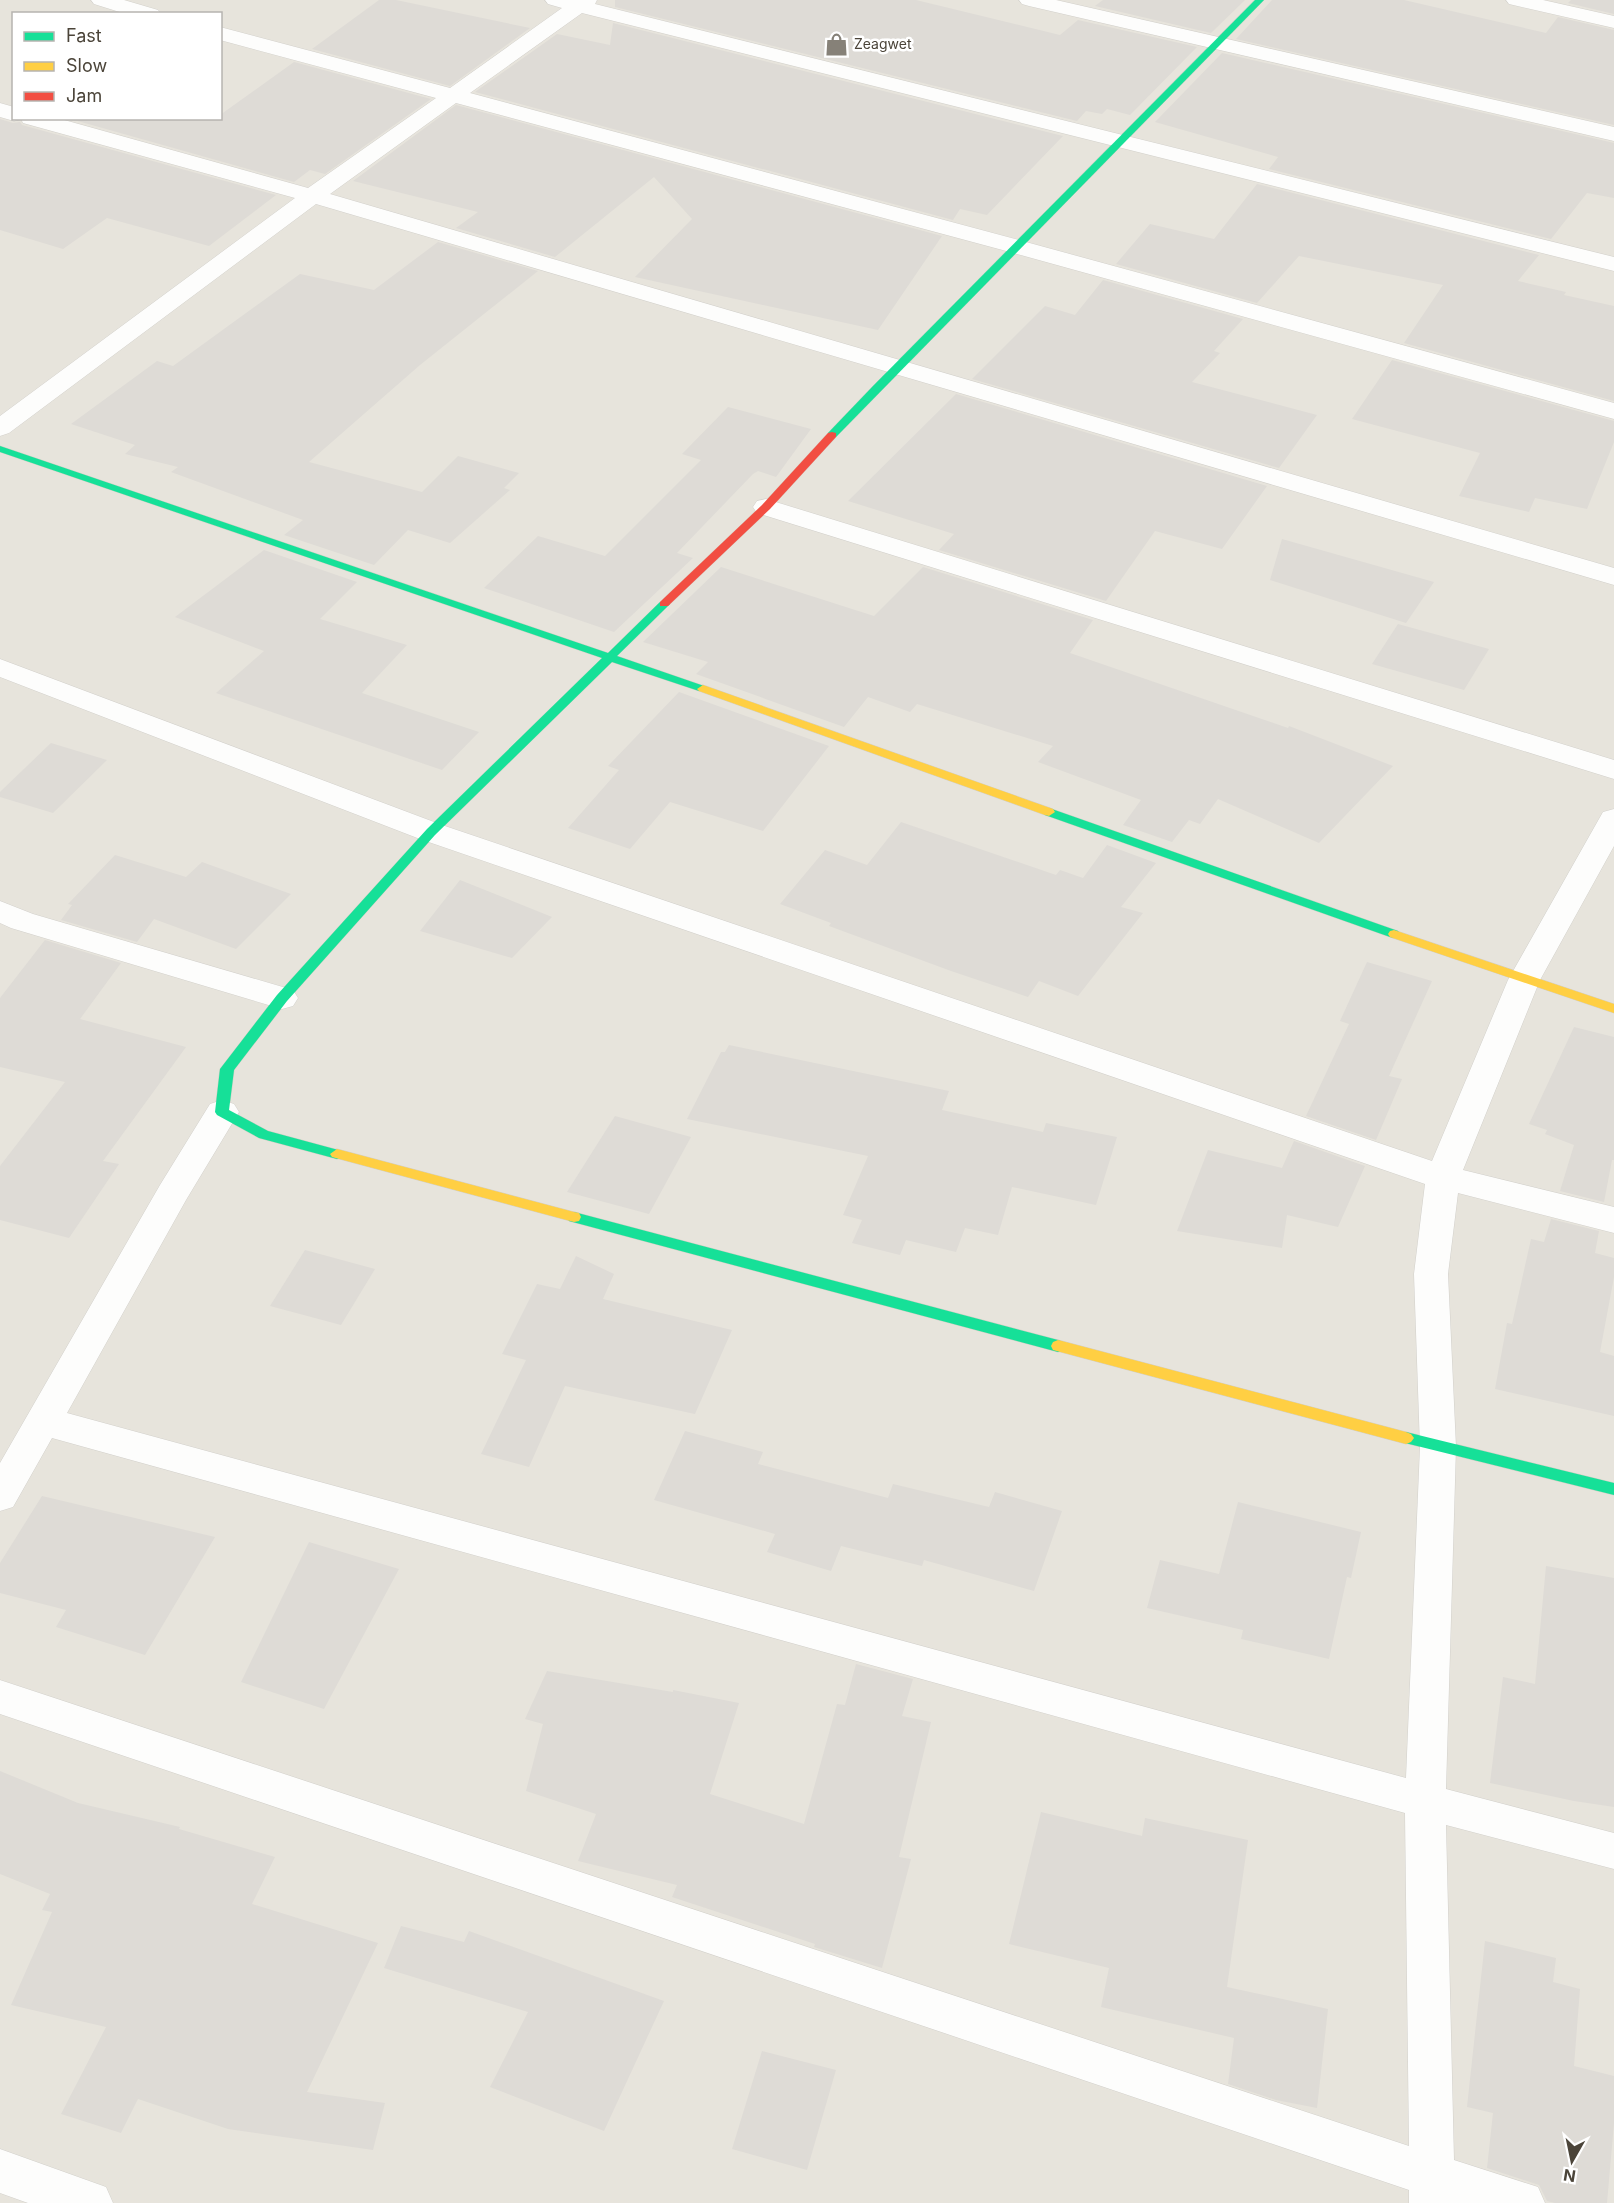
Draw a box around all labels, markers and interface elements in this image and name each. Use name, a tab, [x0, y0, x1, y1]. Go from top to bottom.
legend	[12, 12, 222, 120]
text: Fast	[66, 25, 102, 46]
shop icon: Zeagwet	[823, 31, 849, 57]
place label: Zeagwet	[854, 35, 912, 52]
text: Slow	[66, 55, 107, 76]
text: Jam	[66, 85, 102, 106]
north arrow	[1542, 2131, 1602, 2191]
text: N	[1562, 2165, 1577, 2187]

